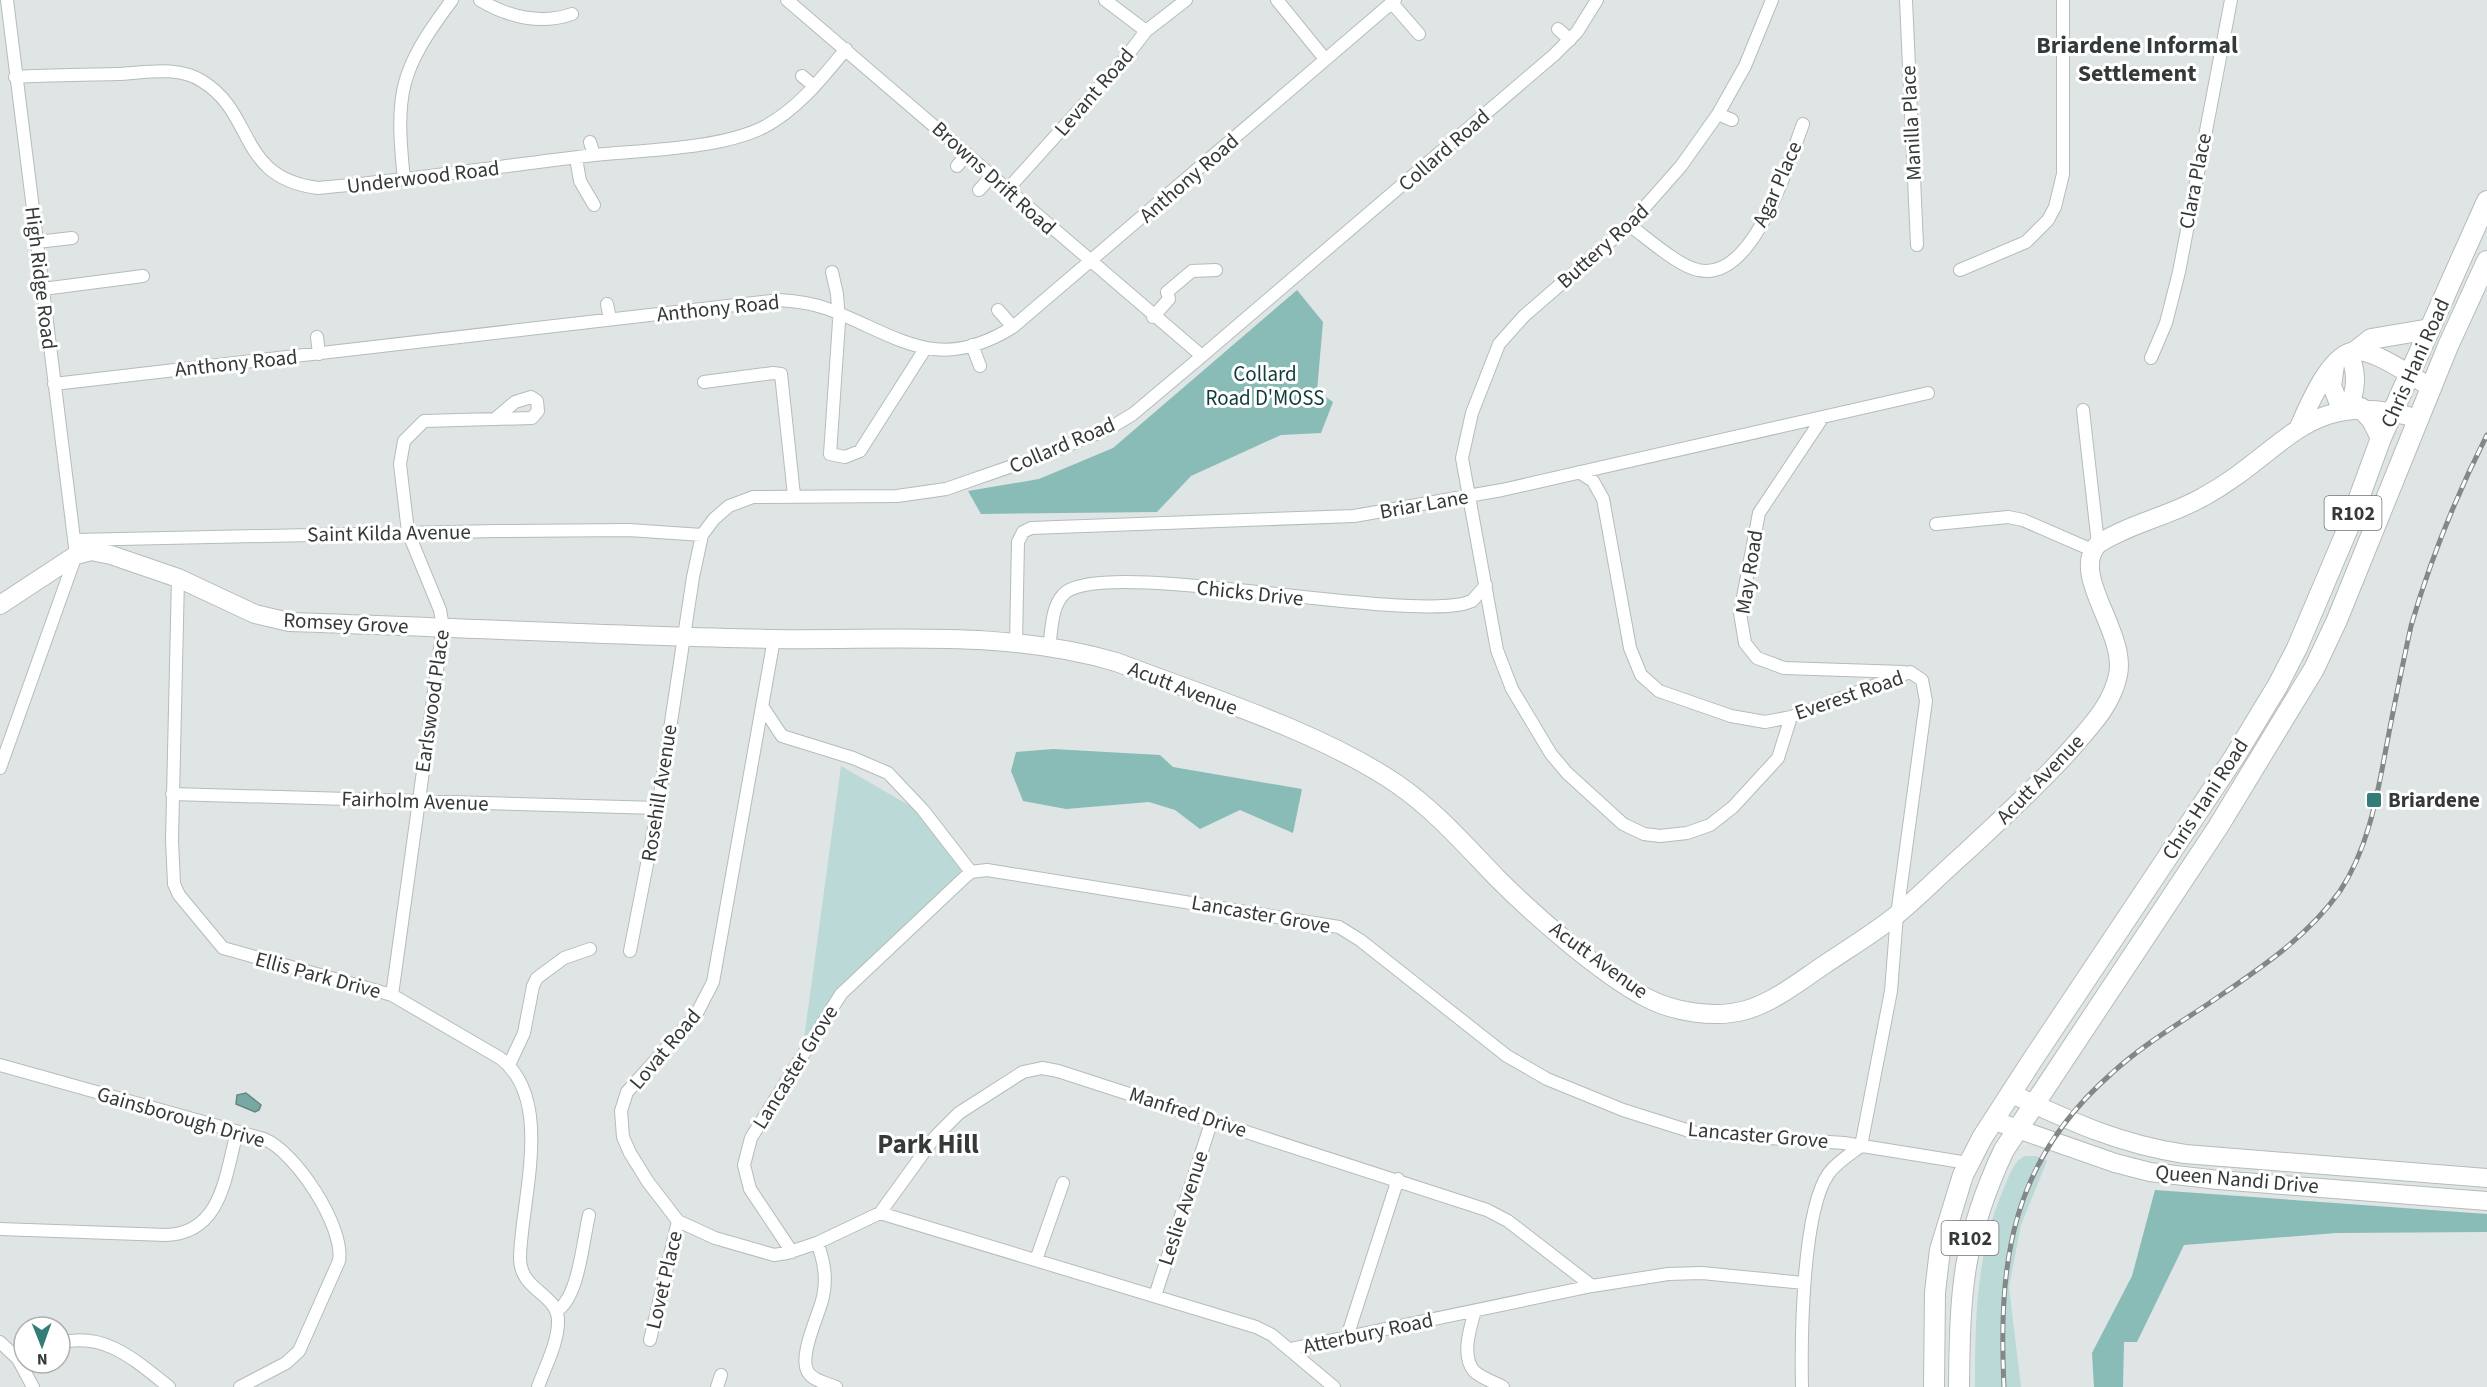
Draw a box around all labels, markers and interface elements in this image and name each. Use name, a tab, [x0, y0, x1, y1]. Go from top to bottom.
district label: Briardene Informal Settlement	[2036, 28, 2238, 91]
street label: Levant Road	[1047, 41, 1141, 143]
street label: Manilla Place	[1893, 65, 1929, 181]
street label: Collard Road	[1392, 102, 1496, 198]
street label: Browns Drift Road	[925, 114, 1063, 242]
street label: Anthony Road	[1133, 126, 1245, 230]
street label: Clara Place	[2171, 131, 2219, 231]
street label: Agar Place	[1745, 136, 1809, 232]
street label: Underwood Road	[345, 153, 501, 201]
street label: Buttery Road	[1550, 197, 1656, 295]
street label: High Ridge Road	[17, 205, 65, 351]
street label: Anthony Road	[655, 287, 781, 329]
street label: Chris Hani Road	[2373, 293, 2457, 433]
street label: Anthony Road	[173, 342, 299, 384]
park label: Collard Road D'MOSS	[1206, 359, 1324, 413]
street label: Collard Road	[1004, 409, 1120, 481]
street label: Briar Lane	[1377, 481, 1471, 527]
road number: R102	[2324, 496, 2382, 530]
street label: Saint Kilda Avenue	[307, 517, 471, 549]
street label: May Road	[1728, 528, 1770, 616]
street label: Chicks Drive	[1195, 572, 1305, 614]
street label: Romsey Grove	[283, 605, 409, 641]
street label: Earlswood Place	[407, 628, 457, 774]
street label: Acutt Avenue	[1124, 653, 1242, 723]
street label: Everest Road	[1791, 662, 1907, 728]
street label: Rosehill Avenue	[633, 722, 685, 864]
street label: Acutt Avenue	[1989, 727, 2091, 831]
street label: Chris Hani Road	[2155, 733, 2255, 865]
street label: Fairholm Avenue	[341, 783, 489, 819]
place label: Briardene	[2388, 785, 2480, 815]
marker: Briardene	[2365, 791, 2383, 809]
street label: Lancaster Grove	[1189, 887, 1333, 941]
street label: Acutt Avenue	[1544, 914, 1654, 1006]
street label: Ellis Park Drive	[252, 944, 384, 1006]
street label: Lancaster Grove	[745, 999, 845, 1135]
street label: Lovat Road	[622, 1002, 708, 1096]
street label: Gainsborough Drive	[93, 1079, 269, 1155]
street label: Manfred Drive	[1125, 1079, 1251, 1145]
street label: Lancaster Grove	[1687, 1114, 1829, 1156]
district label: Park Hill	[877, 1125, 979, 1164]
street label: Leslie Avenue	[1150, 1147, 1216, 1269]
street label: Queen Nandi Drive	[2154, 1157, 2320, 1201]
road number: R102	[1942, 1221, 1998, 1255]
street label: Lovet Place	[638, 1228, 690, 1332]
street label: Atterbury Road	[1300, 1305, 1436, 1361]
north arrow	[12, 1315, 72, 1375]
text: N	[37, 1348, 48, 1370]

